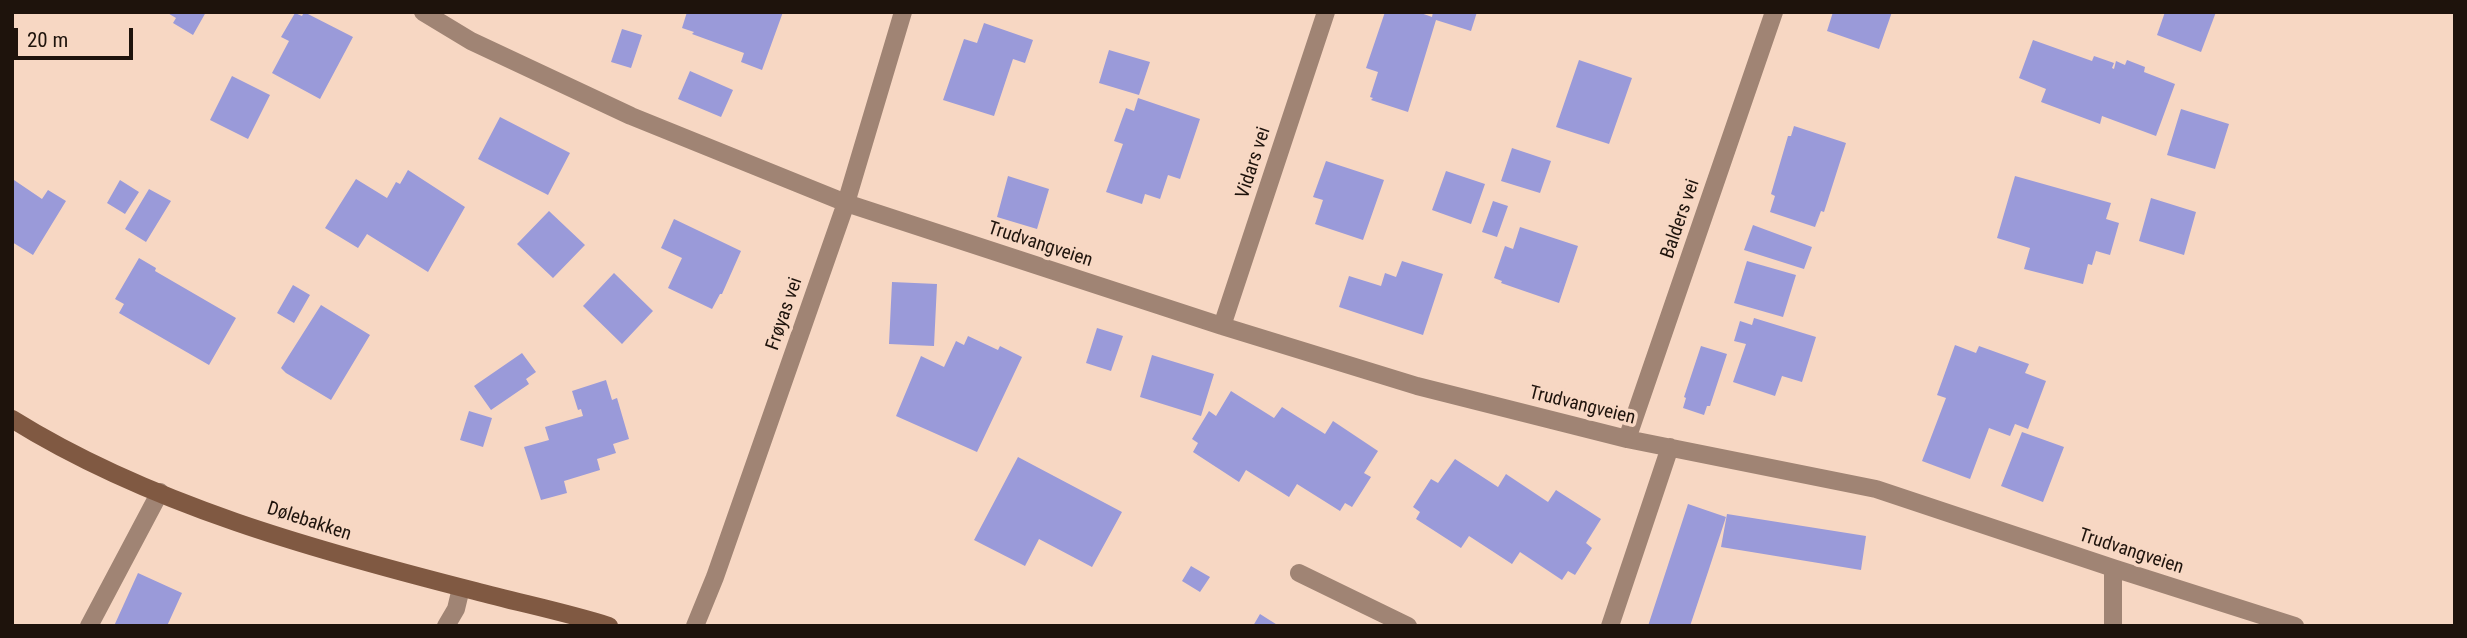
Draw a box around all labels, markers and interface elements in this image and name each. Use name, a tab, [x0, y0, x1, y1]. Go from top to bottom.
scale bar	[18, 14, 136, 58]
text: 20 m	[27, 28, 68, 52]
street label: Vidars vei	[1232, 124, 1276, 202]
street label: Balders vei	[1657, 176, 1705, 262]
street label: Trudvangveien	[985, 217, 1095, 273]
street label: Frøyas vei	[762, 275, 808, 353]
street label: Trudvangveien	[1527, 382, 1637, 430]
street label: Dølebakken	[264, 498, 354, 546]
street label: Trudvangveien	[2076, 524, 2186, 580]

